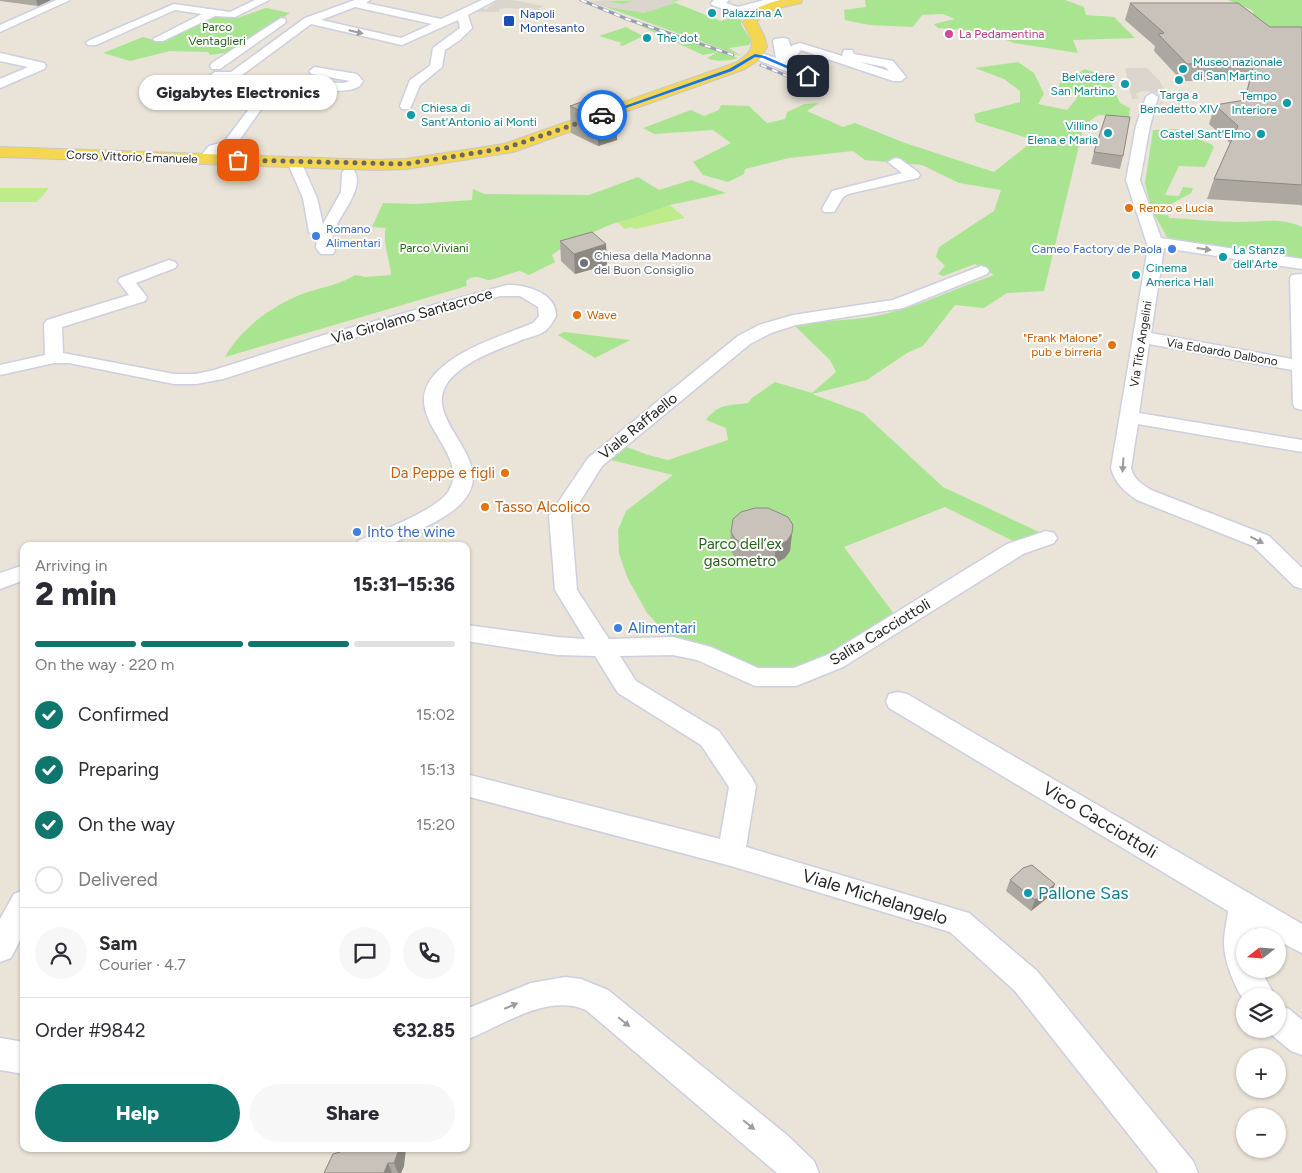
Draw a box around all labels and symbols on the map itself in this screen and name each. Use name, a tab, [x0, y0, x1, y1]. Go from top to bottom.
place label: Palazzina A	[722, 6, 782, 20]
place label: Napoli Montesanto	[520, 7, 585, 35]
marker: Palazzina A	[706, 7, 718, 19]
marker: Napoli Montesanto	[502, 14, 516, 28]
park label: Parco Ventaglieri	[188, 20, 246, 48]
place label: La Pedamentina	[959, 27, 1044, 41]
one-way arrow	[349, 28, 364, 36]
marker: La Pedamentina	[943, 28, 955, 40]
place label: The dot	[657, 31, 699, 45]
marker: The dot	[641, 32, 653, 44]
pin	[787, 55, 829, 97]
place label: Museo nazionale di San Martino	[1193, 55, 1283, 83]
marker: Museo nazionale di San Martino	[1177, 63, 1189, 75]
place label: Belvedere San Martino	[1051, 70, 1115, 98]
marker: Targa a Benedetto XIV	[1173, 74, 1185, 86]
callout: Gigabytes Electronics	[139, 75, 337, 110]
marker: Belvedere San Martino	[1119, 78, 1131, 90]
place label: Targa a Benedetto XIV	[1140, 88, 1219, 116]
place label: Tempo Interiore	[1232, 89, 1277, 117]
courier	[577, 90, 627, 140]
marker: Tempo Interiore	[1281, 97, 1293, 109]
place label: Chiesa di Sant'Antonio ai Monti	[421, 101, 537, 129]
marker: Chiesa di Sant'Antonio ai Monti	[405, 109, 417, 121]
place label: Villino Elena e Maria	[1027, 119, 1098, 147]
marker: Villino Elena e Maria	[1102, 127, 1114, 139]
place label: Castel Sant'Elmo	[1160, 127, 1251, 141]
marker: Castel Sant'Elmo	[1255, 128, 1267, 140]
pin	[217, 139, 259, 181]
street label: Corso Vittorio Emanuele	[66, 148, 198, 166]
place label: Renzo e Lucia	[1139, 201, 1213, 215]
marker: Renzo e Lucia	[1123, 202, 1135, 214]
place label: Romano Alimentari	[326, 222, 380, 250]
marker: Romano Alimentari	[310, 230, 322, 242]
park label: Parco Viviani	[399, 241, 469, 255]
place label: Cameo Factory de Paola	[1031, 242, 1162, 256]
marker: Cameo Factory de Paola	[1166, 243, 1178, 255]
place label: La Stanza dell'Arte	[1233, 243, 1285, 271]
one-way arrow	[1196, 245, 1212, 253]
place label: Chiesa della Madonna del Buon Consiglio	[594, 249, 711, 277]
marker: La Stanza dell'Arte	[1217, 251, 1229, 263]
marker: Chiesa della Madonna del Buon Consiglio	[578, 257, 590, 269]
place label: Cinema America Hall	[1146, 261, 1214, 289]
marker: Cinema America Hall	[1130, 269, 1142, 281]
street label: Via Girolamo Santacroce	[329, 284, 495, 348]
street label: Via Tito Angelini	[1127, 300, 1155, 388]
place label: Wave	[587, 308, 617, 322]
marker: Wave	[571, 309, 583, 321]
place label: "Frank Malone" pub e birreria	[1023, 331, 1102, 359]
street label: Via Edoardo Dalbono	[1165, 335, 1279, 369]
marker: "Frank Malone" pub e birreria	[1106, 339, 1118, 351]
street label: Viale Raffaello	[595, 389, 681, 463]
one-way arrow	[1118, 457, 1126, 473]
place label: Da Peppe e figli	[390, 464, 495, 482]
marker: Da Peppe e figli	[499, 467, 511, 479]
place label: Tasso Alcolico	[495, 498, 591, 516]
marker: Tasso Alcolico	[479, 501, 491, 513]
place label: Into the wine	[367, 523, 455, 541]
marker: Into the wine	[351, 526, 363, 538]
park label: Parco dell’ex gasometro	[698, 535, 782, 570]
one-way arrow	[1249, 536, 1264, 544]
street label: Salita Cacciottoli	[826, 595, 934, 669]
place label: Alimentari	[628, 619, 696, 637]
marker: Alimentari	[612, 622, 624, 634]
street label: Vico Cacciottoli	[1039, 777, 1161, 863]
street label: Viale Michelangelo	[800, 864, 950, 930]
place label: Pallone Sas	[1038, 882, 1129, 904]
marker: Pallone Sas	[1022, 887, 1034, 899]
north arrow	[1236, 928, 1286, 978]
one-way arrow	[504, 1001, 518, 1009]
one-way arrow	[617, 1016, 629, 1028]
one-way arrow	[742, 1120, 755, 1131]

